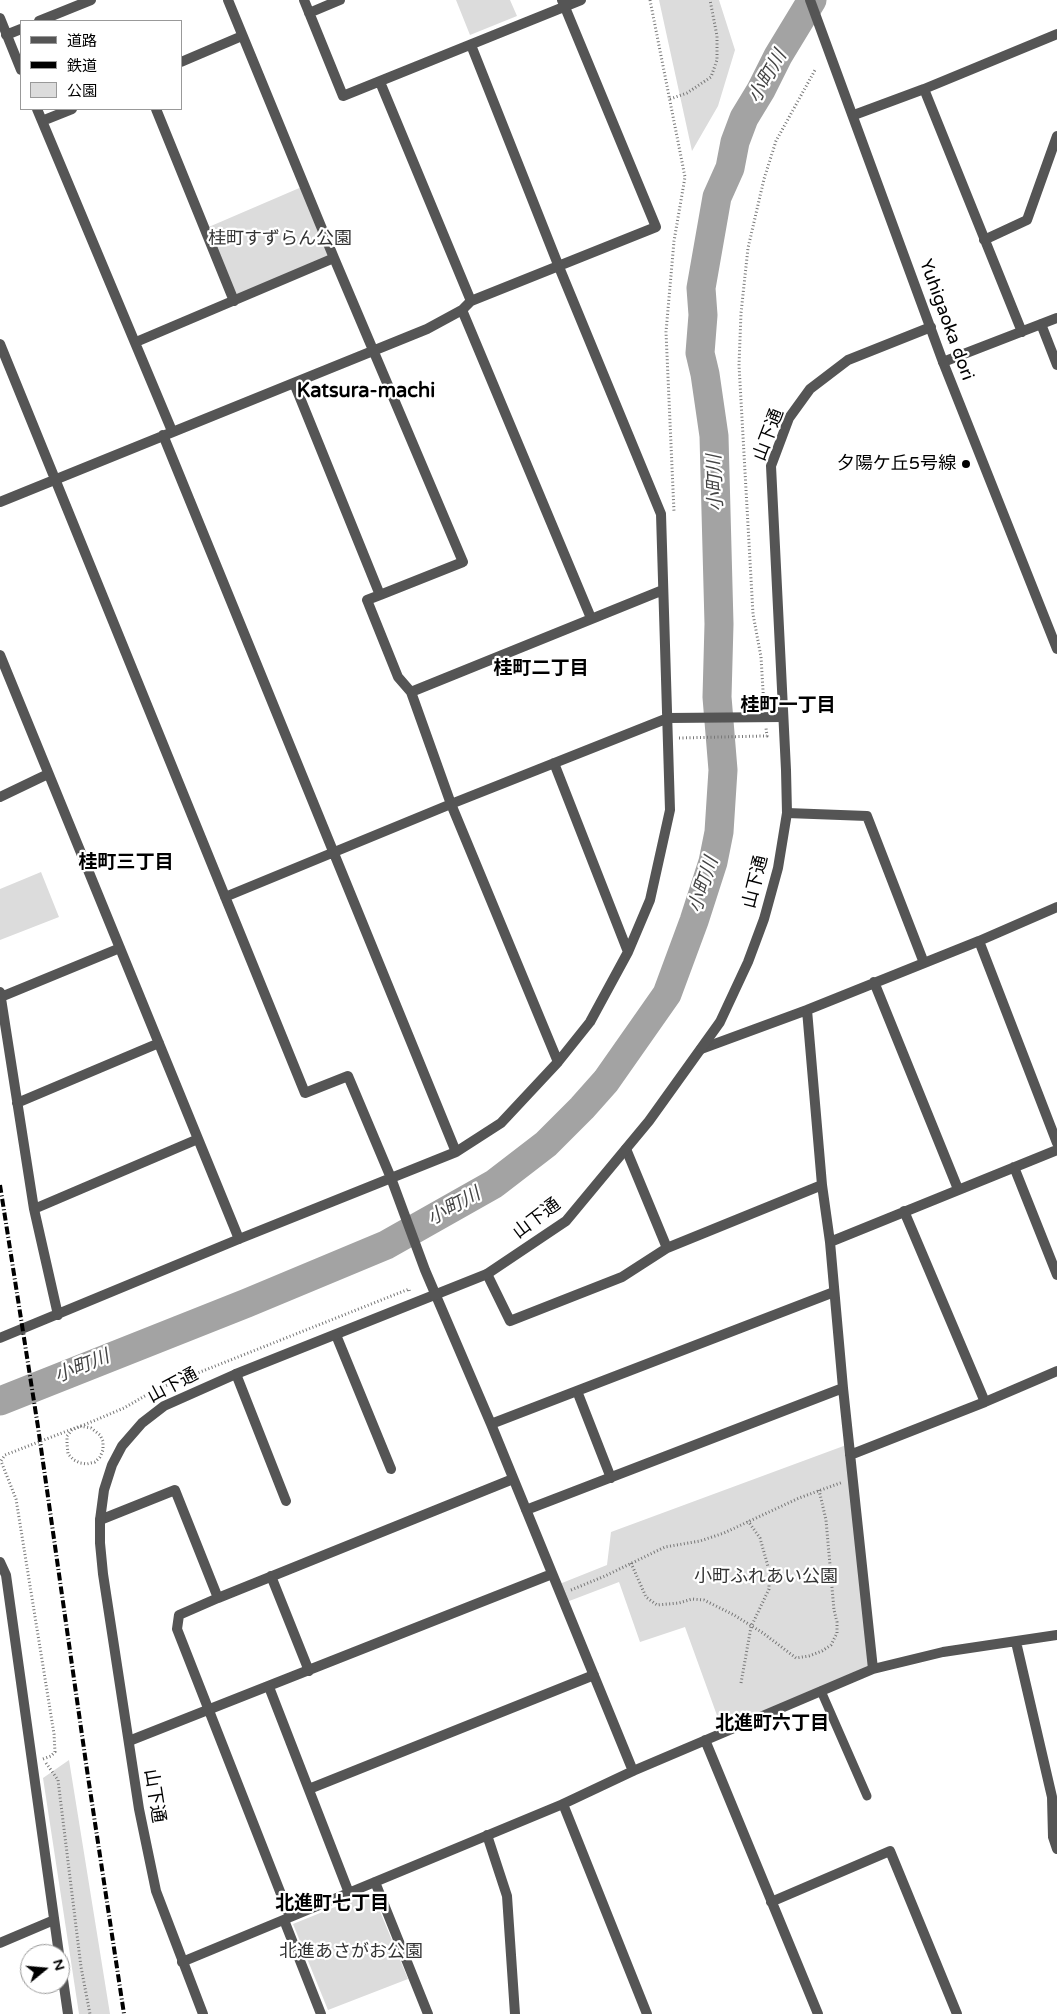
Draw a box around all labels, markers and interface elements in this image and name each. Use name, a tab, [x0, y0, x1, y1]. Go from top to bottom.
legend	[20, 20, 182, 110]
text: 道路	[67, 32, 97, 50]
water label: 小町川	[744, 47, 792, 107]
text: 鉄道	[67, 57, 97, 75]
text: 公園	[67, 82, 97, 100]
park label: 桂町すずらん公園	[208, 228, 352, 250]
street label: Yuhigaoka dori	[914, 257, 978, 383]
district label: Katsura-machi	[297, 380, 435, 404]
street label: 山下通	[749, 406, 789, 464]
place label: 夕陽ケ丘5号線	[837, 453, 956, 475]
water label: 小町川	[704, 454, 728, 512]
marker: 夕陽ケ丘5号線	[960, 458, 972, 470]
district label: 桂町二丁目	[494, 658, 588, 680]
district label: 桂町一丁目	[741, 695, 835, 717]
district label: 桂町三丁目	[79, 852, 173, 874]
street label: 山下通	[739, 853, 773, 911]
water label: 小町川	[684, 854, 724, 916]
water label: 小町川	[424, 1183, 484, 1231]
street label: 山下通	[509, 1194, 565, 1244]
water label: 小町川	[51, 1346, 113, 1388]
street label: 山下通	[144, 1364, 202, 1408]
park label: 小町ふれあい公園	[694, 1566, 838, 1588]
district label: 北進町六丁目	[715, 1713, 829, 1735]
street label: 山下通	[139, 1768, 169, 1824]
district label: 北進町七丁目	[275, 1893, 389, 1915]
park label: 北進あさがお公園	[279, 1941, 423, 1963]
north arrow	[20, 1944, 70, 1994]
text: N	[49, 1957, 69, 1973]

